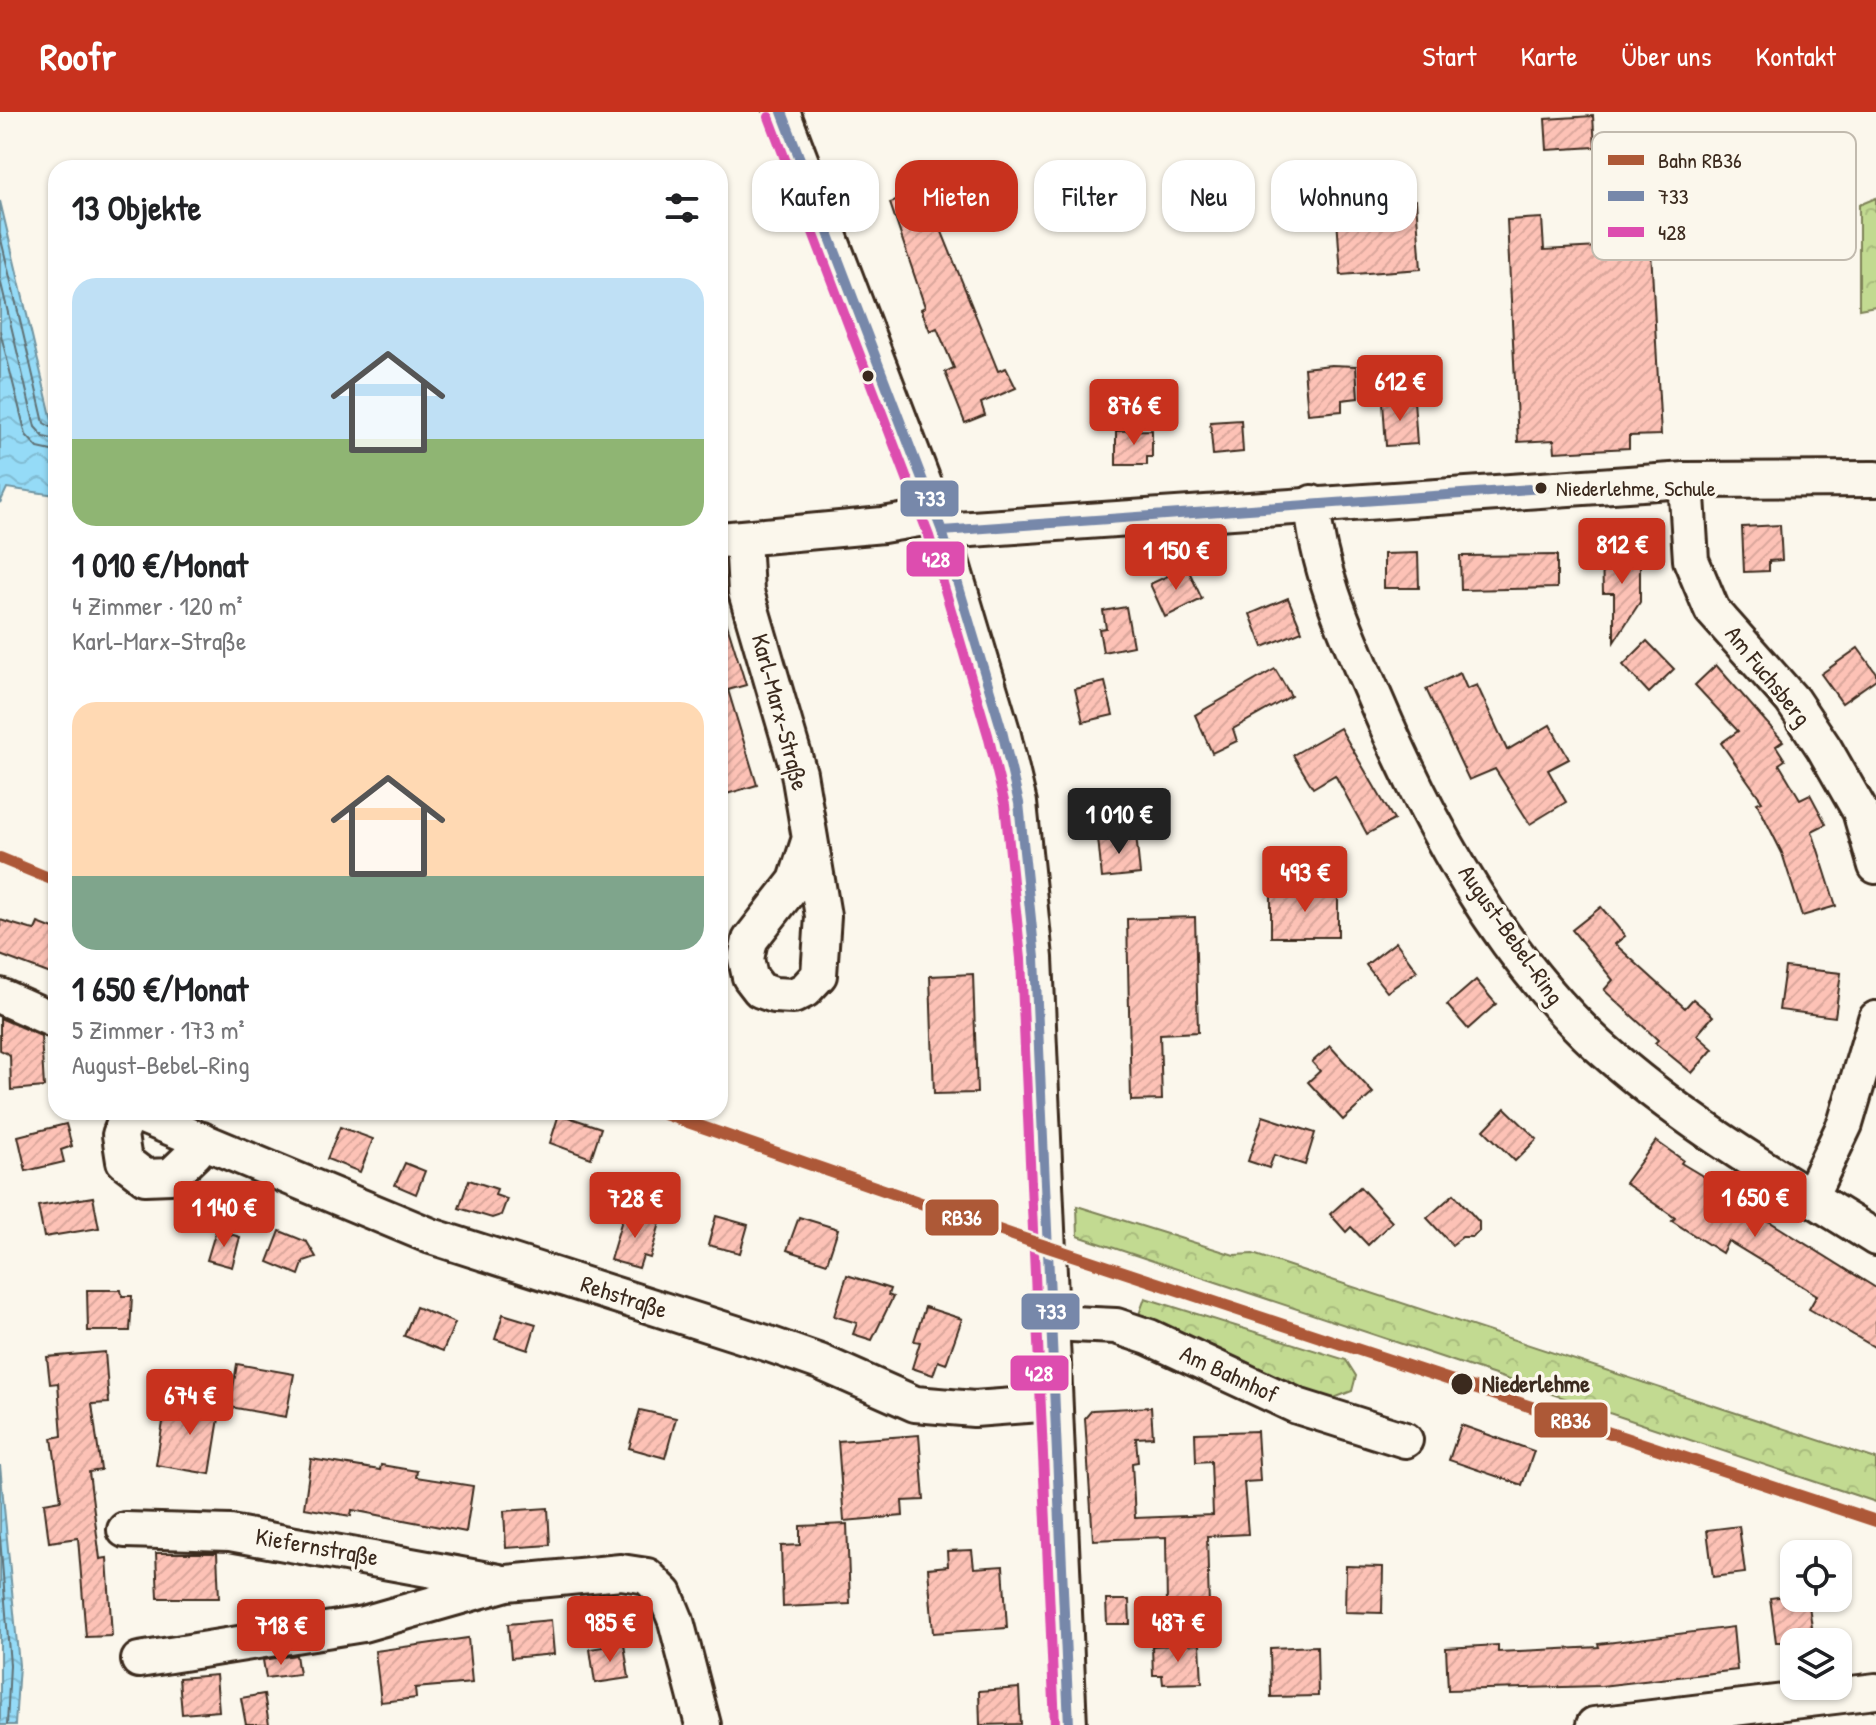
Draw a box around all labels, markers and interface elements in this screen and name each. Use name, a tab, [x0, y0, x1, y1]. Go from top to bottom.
text: Roofr	[40, 30, 116, 82]
text: Start	[1423, 37, 1476, 75]
text: Karte	[1520, 37, 1578, 75]
text: Über uns	[1622, 37, 1712, 75]
text: Kontakt	[1756, 37, 1836, 75]
legend	[1592, 132, 1856, 260]
text: Bahn RB36	[1658, 145, 1742, 175]
chip: Kaufen	[752, 160, 879, 232]
chip: Mieten	[895, 160, 1018, 232]
chip: Filter	[1034, 160, 1146, 232]
chip: Neu	[1162, 160, 1255, 232]
chip: Wohnung	[1271, 160, 1417, 232]
text: 733	[1658, 181, 1689, 211]
text: 13 Objekte	[72, 185, 201, 231]
icon: filters	[660, 186, 704, 230]
text: 428	[1658, 217, 1686, 247]
icon: home	[316, 330, 460, 474]
pin: 612 €	[1344, 355, 1456, 423]
text: 612 €	[1375, 363, 1425, 398]
unlabelled marker	[860, 368, 876, 384]
pin: 876 €	[1078, 379, 1190, 447]
text: 876 €	[1108, 387, 1161, 422]
place label: Niederlehme, Schule	[1556, 473, 1716, 503]
line badge: 733	[899, 479, 960, 518]
marker: Niederlehme, Schule	[1533, 480, 1549, 496]
text: 733	[914, 483, 945, 513]
pin: 812 €	[1566, 518, 1678, 586]
pin: 1 150 €	[1102, 524, 1250, 592]
text: 812 €	[1596, 526, 1648, 561]
text: 1 150 €	[1143, 532, 1209, 567]
line badge: 428	[905, 540, 966, 578]
text: 1 010 €/Monat	[72, 542, 248, 588]
text: 428	[922, 544, 951, 574]
text: 4 Zimmer · 120 m²	[72, 588, 243, 623]
street label: Am Fuchsberg	[1719, 619, 1819, 732]
text: Karl-Marx-Straße	[72, 623, 246, 658]
street label: Karl-Marx-Straße	[745, 630, 817, 794]
icon: home	[316, 754, 460, 898]
pin: 1 010 €	[1045, 788, 1193, 856]
text: 1 010 €	[1086, 796, 1152, 831]
pin: 493 €	[1249, 846, 1361, 914]
text: 493 €	[1280, 854, 1330, 889]
street label: August-Bebel-Ring	[1452, 858, 1572, 1011]
text: 1 650 €/Monat	[72, 966, 248, 1012]
text: 5 Zimmer · 173 m²	[72, 1012, 244, 1047]
text: August-Bebel-Ring	[72, 1047, 249, 1082]
pin: 1 650 €	[1681, 1171, 1829, 1239]
pin: 728 €	[579, 1172, 691, 1240]
text: 1 650 €	[1722, 1179, 1788, 1214]
text: 728 €	[608, 1180, 662, 1215]
pin: 1 140 €	[150, 1181, 298, 1249]
text: 1 140 €	[192, 1189, 256, 1224]
line badge: RB36	[924, 1198, 1000, 1237]
text: RB36	[942, 1202, 982, 1232]
street label: Rehstraße	[577, 1267, 672, 1325]
line badge: 733	[1020, 1292, 1081, 1331]
text: 733	[1035, 1296, 1066, 1326]
street label: Am Bahnhof	[1175, 1337, 1284, 1410]
line badge: 428	[1009, 1354, 1070, 1392]
text: 428	[1025, 1358, 1054, 1388]
place label: Niederlehme	[1482, 1367, 1590, 1399]
pin: 674 €	[134, 1369, 246, 1437]
marker: Niederlehme	[1449, 1371, 1475, 1397]
text: 674 €	[164, 1377, 216, 1412]
line badge: RB36	[1533, 1401, 1609, 1439]
text: RB36	[1551, 1405, 1591, 1435]
street label: Kiefernstraße	[253, 1519, 382, 1573]
map controls	[1780, 1540, 1852, 1700]
button: locate	[1780, 1540, 1852, 1612]
pin: 985 €	[554, 1596, 666, 1664]
pin: 487 €	[1122, 1596, 1234, 1664]
pin: 718 €	[225, 1599, 337, 1667]
text: 985 €	[585, 1604, 635, 1639]
text: 487 €	[1152, 1604, 1204, 1639]
text: 718 €	[255, 1607, 307, 1642]
button: layers	[1780, 1628, 1852, 1700]

